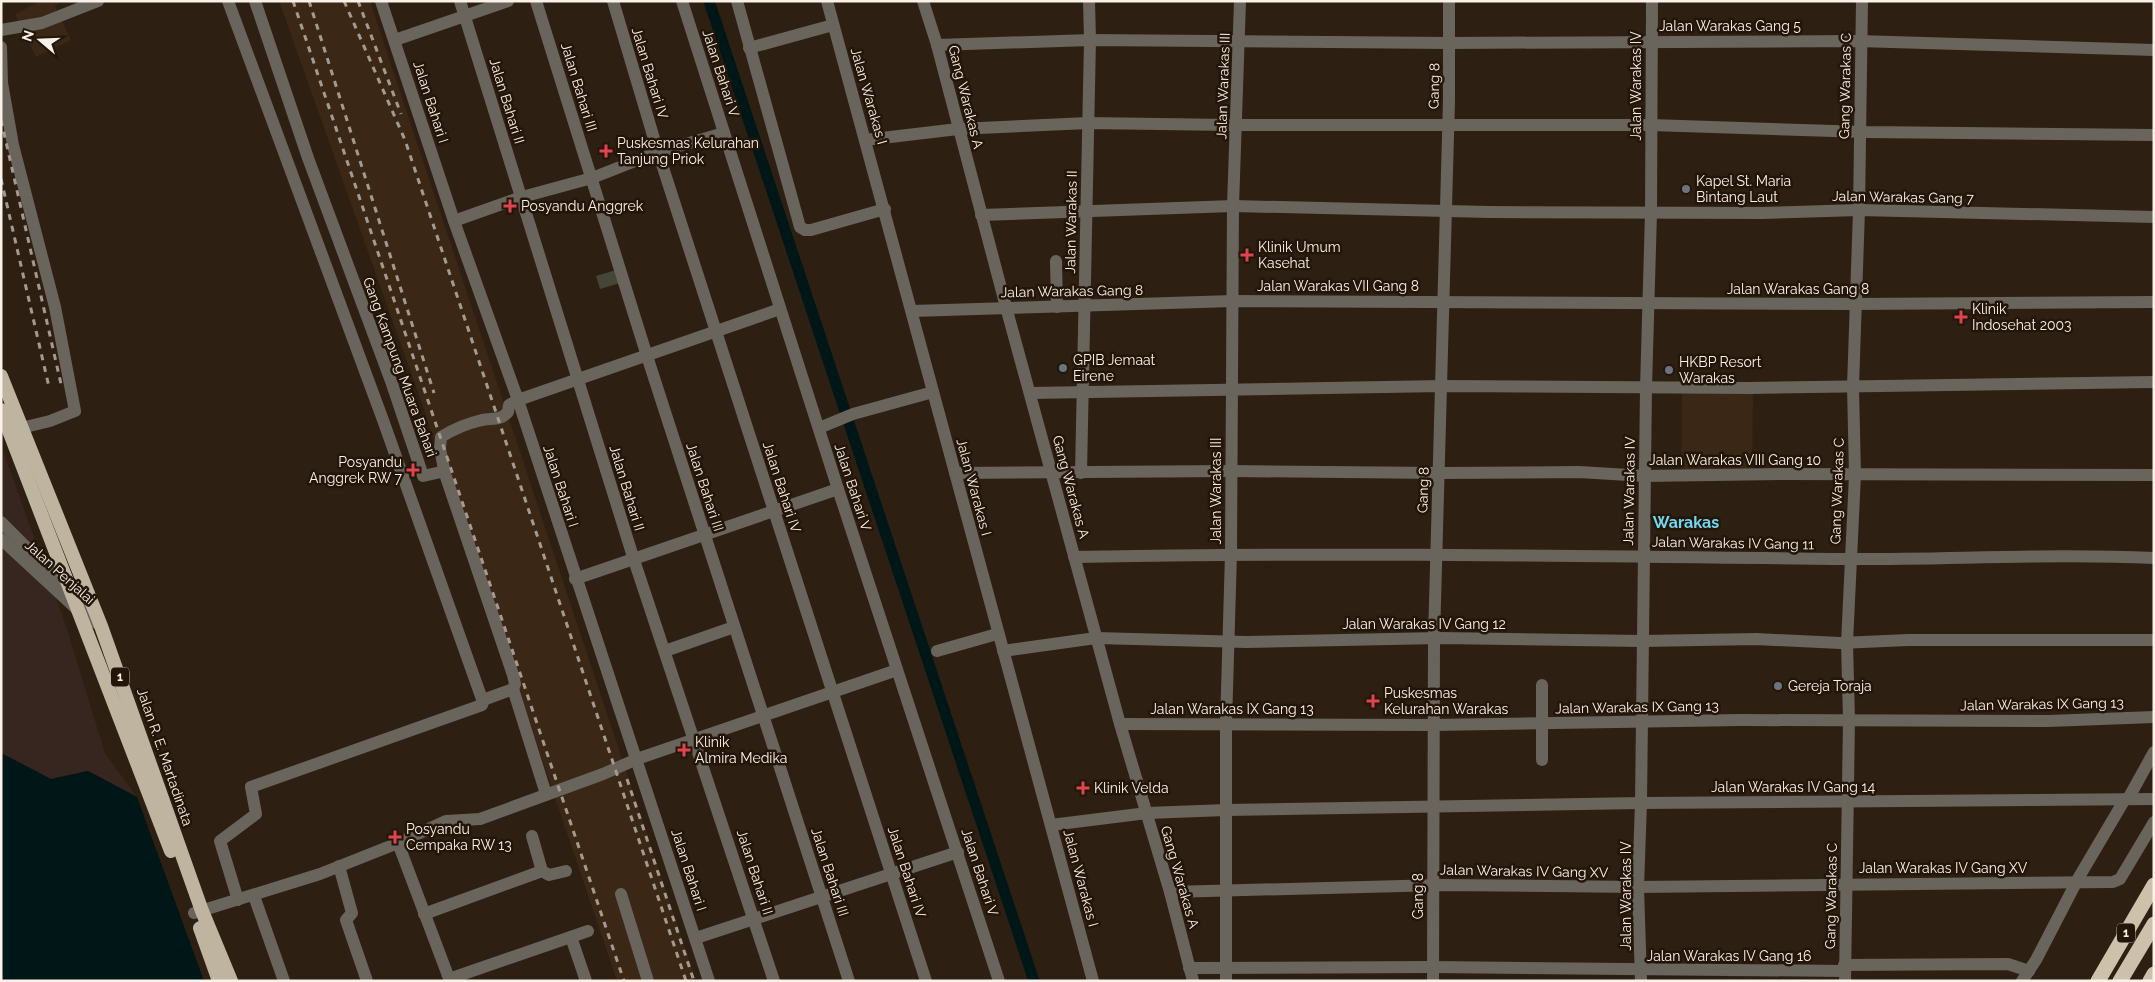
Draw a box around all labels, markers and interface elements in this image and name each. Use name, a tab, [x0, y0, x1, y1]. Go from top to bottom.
north arrow	[15, 15, 65, 65]
street label: Jalan Warakas Gang 5	[1659, 18, 1801, 34]
street label: Jalan Bahari IV	[629, 25, 672, 121]
street label: Jalan Bahari V	[699, 27, 743, 119]
text: N	[18, 28, 37, 43]
street label: Jalan Warakas IV	[1628, 31, 1644, 141]
street label: Jalan Warakas III	[1213, 32, 1233, 140]
street label: Gang Warakas C	[1836, 32, 1854, 139]
street label: Jalan Bahari III	[558, 41, 600, 133]
street label: Gang Warakas A	[945, 44, 987, 151]
street label: Jalan Warakas I	[848, 46, 890, 146]
street label: Jalan Bahari II	[486, 56, 528, 146]
street label: Jalan Bahari I	[410, 59, 452, 145]
street label: Gang 8	[1426, 63, 1442, 109]
place label: Puskesmas Kelurahan Tanjung Priok	[617, 135, 759, 167]
marker: Puskesmas Kelurahan Tanjung Priok	[599, 144, 613, 158]
street label: Jalan Warakas II	[1062, 170, 1080, 274]
place label: Kapel St. Maria Bintang Laut	[1696, 173, 1791, 205]
marker: Kapel St. Maria Bintang Laut	[1680, 183, 1692, 195]
street label: Jalan Warakas Gang 7	[1832, 188, 1975, 206]
place label: Posyandu Anggrek	[521, 198, 644, 214]
marker: Posyandu Anggrek	[503, 199, 517, 213]
place label: Klinik Umum Kasehat	[1258, 239, 1341, 271]
marker: Klinik Umum Kasehat	[1240, 248, 1254, 262]
street label: Gang Kampung Muara Bahari	[360, 275, 440, 459]
street label: Jalan Warakas VII Gang 8	[1257, 278, 1419, 294]
street label: Jalan Warakas Gang 8	[1727, 281, 1869, 297]
street label: Jalan Warakas Gang 8	[1001, 282, 1143, 300]
place label: Klinik Indosehat 2003	[1972, 301, 2072, 333]
marker: Klinik Indosehat 2003	[1954, 310, 1968, 324]
place label: GPIB Jemaat Eirene	[1073, 352, 1156, 384]
place label: HKBP Resort Warakas	[1679, 354, 1762, 386]
marker: GPIB Jemaat Eirene	[1057, 362, 1069, 374]
marker: HKBP Resort Warakas	[1663, 364, 1675, 376]
street label: Gang Warakas A	[1050, 434, 1093, 541]
street label: Jalan Warakas IV	[1620, 436, 1638, 546]
street label: Jalan Warakas I	[953, 437, 995, 537]
street label: Gang Warakas C	[1827, 437, 1847, 545]
street label: Jalan Warakas III	[1208, 438, 1224, 544]
street label: Jalan Bahari IV	[760, 440, 804, 535]
street label: Jalan Bahari III	[683, 441, 727, 533]
street label: Jalan Bahari V	[831, 441, 875, 533]
street label: Jalan Bahari I	[540, 443, 582, 529]
street label: Jalan Bahari II	[606, 443, 648, 533]
street label: Jalan Warakas VIII Gang 10	[1649, 452, 1821, 468]
place label: Posyandu Anggrek RW 7	[309, 454, 403, 486]
marker: Posyandu Anggrek RW 7	[406, 463, 420, 477]
street label: Gang 8	[1414, 467, 1432, 513]
district label: Warakas	[1653, 513, 1719, 532]
street label: Jalan Warakas IV Gang 11	[1652, 534, 1814, 552]
street label: Jalan Penjalai	[22, 537, 98, 607]
street label: Jalan Warakas IV Gang 12	[1342, 616, 1506, 632]
road number: 1	[111, 668, 129, 686]
place label: Gereja Toraja	[1788, 678, 1872, 694]
marker: Gereja Toraja	[1772, 680, 1784, 692]
place label: Puskesmas Kelurahan Warakas	[1384, 685, 1509, 717]
street label: Jalan R. E. Martadinata	[134, 686, 196, 828]
marker: Puskesmas Kelurahan Warakas	[1366, 694, 1380, 708]
street label: Jalan Warakas IX Gang 13	[1960, 695, 2124, 713]
street label: Jalan Warakas IX Gang 13	[1555, 698, 1719, 716]
street label: Jalan Warakas IX Gang 13	[1150, 701, 1314, 717]
place label: Klinik Almira Medika	[695, 734, 787, 766]
marker: Klinik Almira Medika	[677, 743, 691, 757]
street label: Jalan Warakas IV Gang 14	[1711, 779, 1875, 795]
place label: Klinik Velda	[1094, 780, 1169, 796]
marker: Klinik Velda	[1076, 781, 1090, 795]
place label: Posyandu Cempaka RW 13	[406, 821, 512, 853]
street label: Gang Warakas A	[1158, 824, 1202, 931]
street label: Jalan Bahari IV	[885, 825, 929, 920]
street label: Jalan Bahari III	[808, 826, 852, 918]
street label: Jalan Bahari V	[958, 826, 1002, 918]
street label: Jalan Bahari I	[668, 827, 710, 913]
street label: Jalan Bahari II	[734, 827, 776, 917]
street label: Jalan Warakas I	[1060, 828, 1102, 928]
marker: Posyandu Cempaka RW 13	[388, 830, 402, 844]
street label: Jalan Warakas IV	[1618, 841, 1634, 951]
street label: Gang Warakas C	[1822, 842, 1840, 949]
street label: Jalan Warakas IV Gang XV	[1859, 860, 2028, 876]
street label: Jalan Warakas IV Gang XV	[1440, 862, 1609, 880]
street label: Gang 8	[1410, 873, 1426, 919]
road number: 1	[2117, 924, 2135, 942]
street label: Jalan Warakas IV Gang 16	[1647, 948, 1811, 964]

